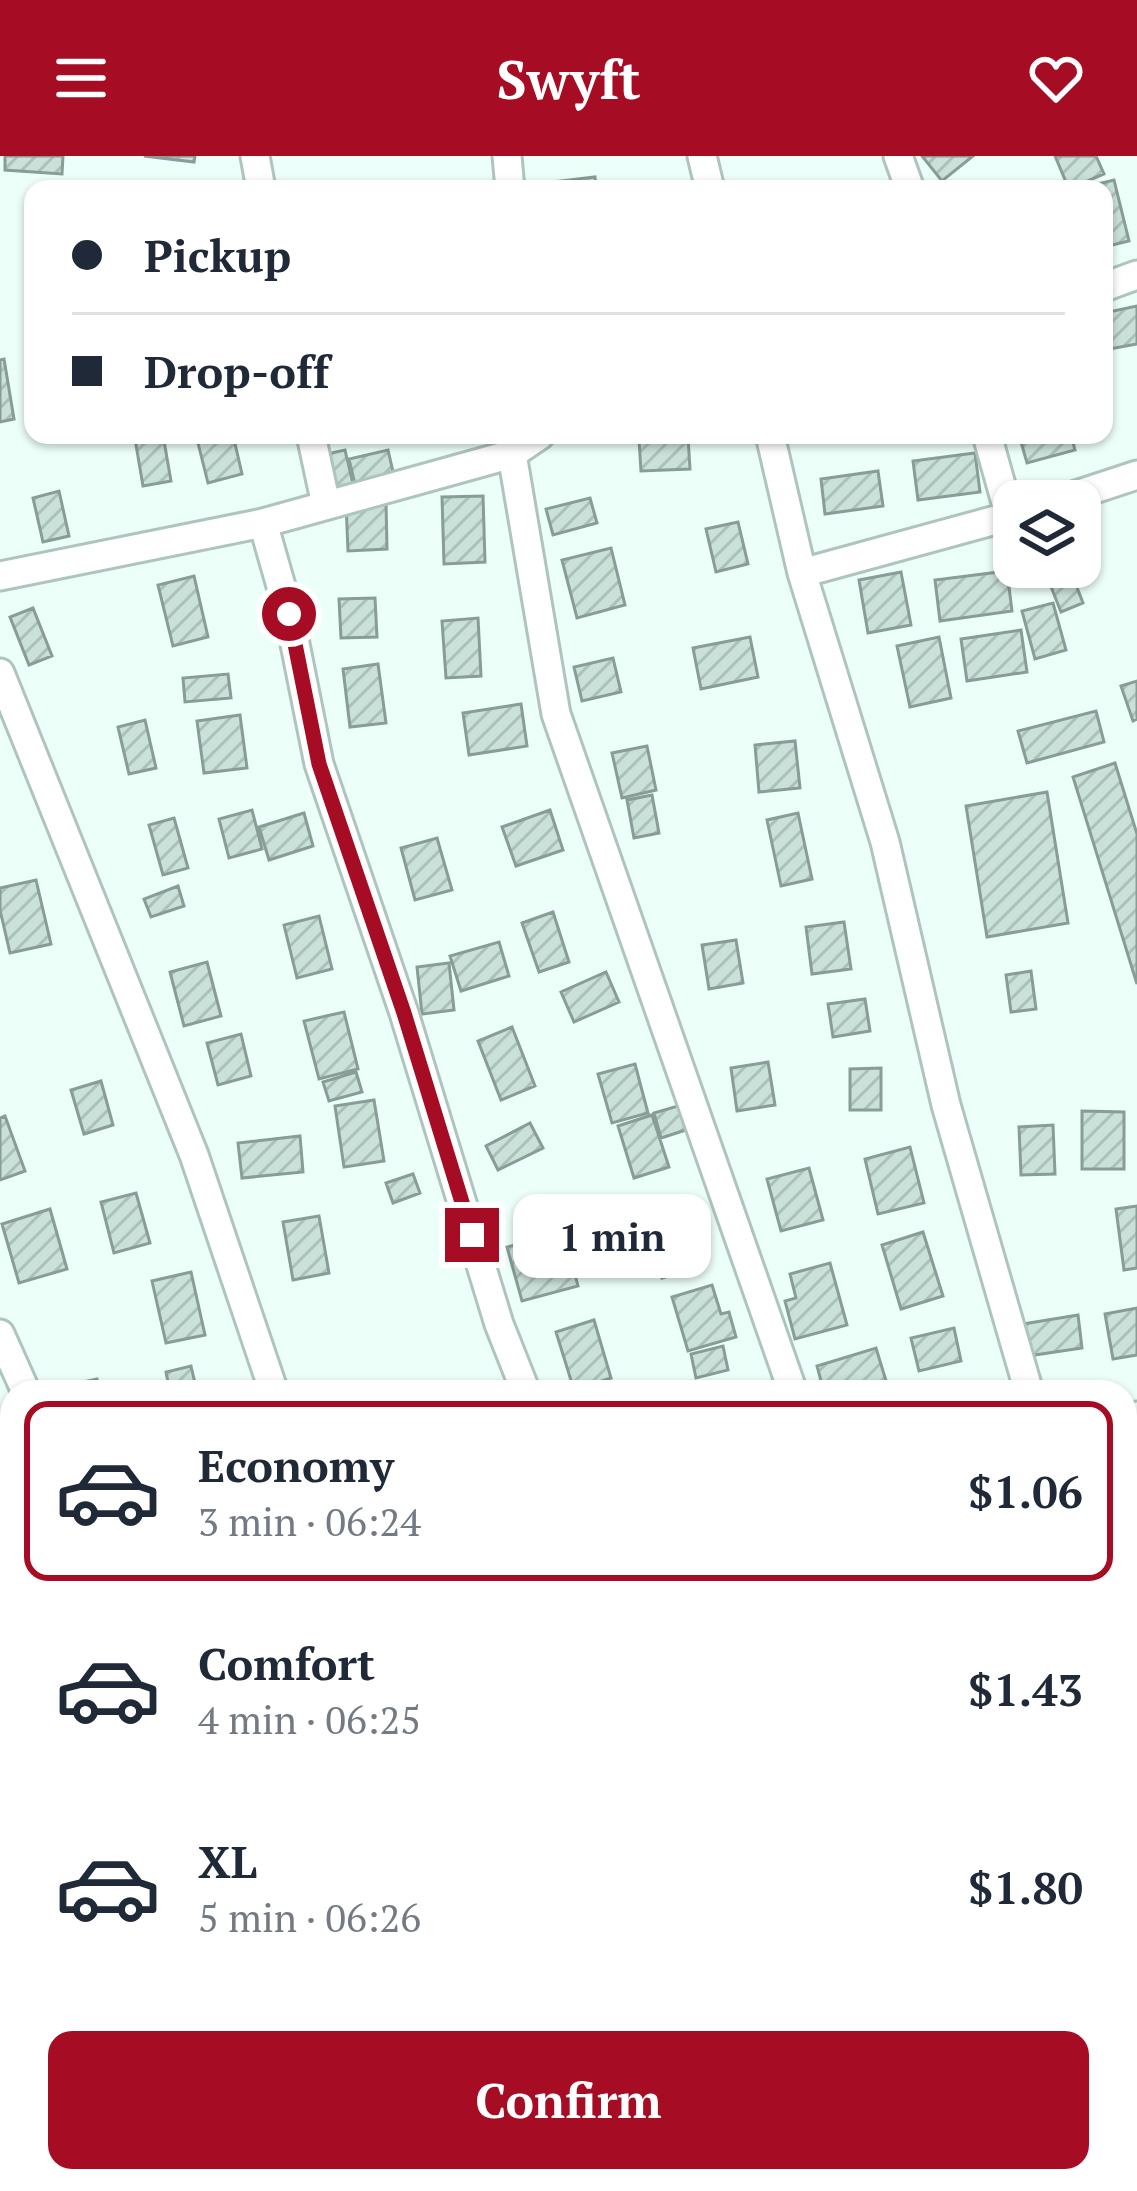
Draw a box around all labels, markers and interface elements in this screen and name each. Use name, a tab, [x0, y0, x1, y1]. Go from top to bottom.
text: Swyft	[497, 43, 640, 114]
icon: menu	[48, 45, 114, 111]
icon: heart	[1023, 45, 1089, 111]
text: Pickup	[144, 225, 291, 285]
text: Drop-off	[144, 341, 330, 401]
map controls	[993, 480, 1101, 588]
button: layers	[993, 480, 1101, 588]
route start	[262, 587, 316, 641]
callout: 1 min	[514, 1193, 712, 1277]
route end	[445, 1208, 499, 1262]
text: 1 min	[559, 1210, 665, 1262]
text: Economy	[198, 1435, 394, 1495]
icon: car	[54, 1437, 162, 1545]
text: $1.06	[968, 1461, 1083, 1521]
text: 3 min · 06:24	[198, 1495, 421, 1547]
text: Comfort	[198, 1633, 375, 1693]
icon: car	[54, 1635, 162, 1743]
text: $1.43	[968, 1659, 1083, 1719]
text: 4 min · 06:25	[198, 1693, 421, 1745]
text: XL	[198, 1831, 257, 1891]
icon: car	[54, 1833, 162, 1941]
text: $1.80	[968, 1857, 1083, 1917]
text: 5 min · 06:26	[198, 1891, 421, 1943]
button: Confirm	[48, 2031, 1089, 2169]

